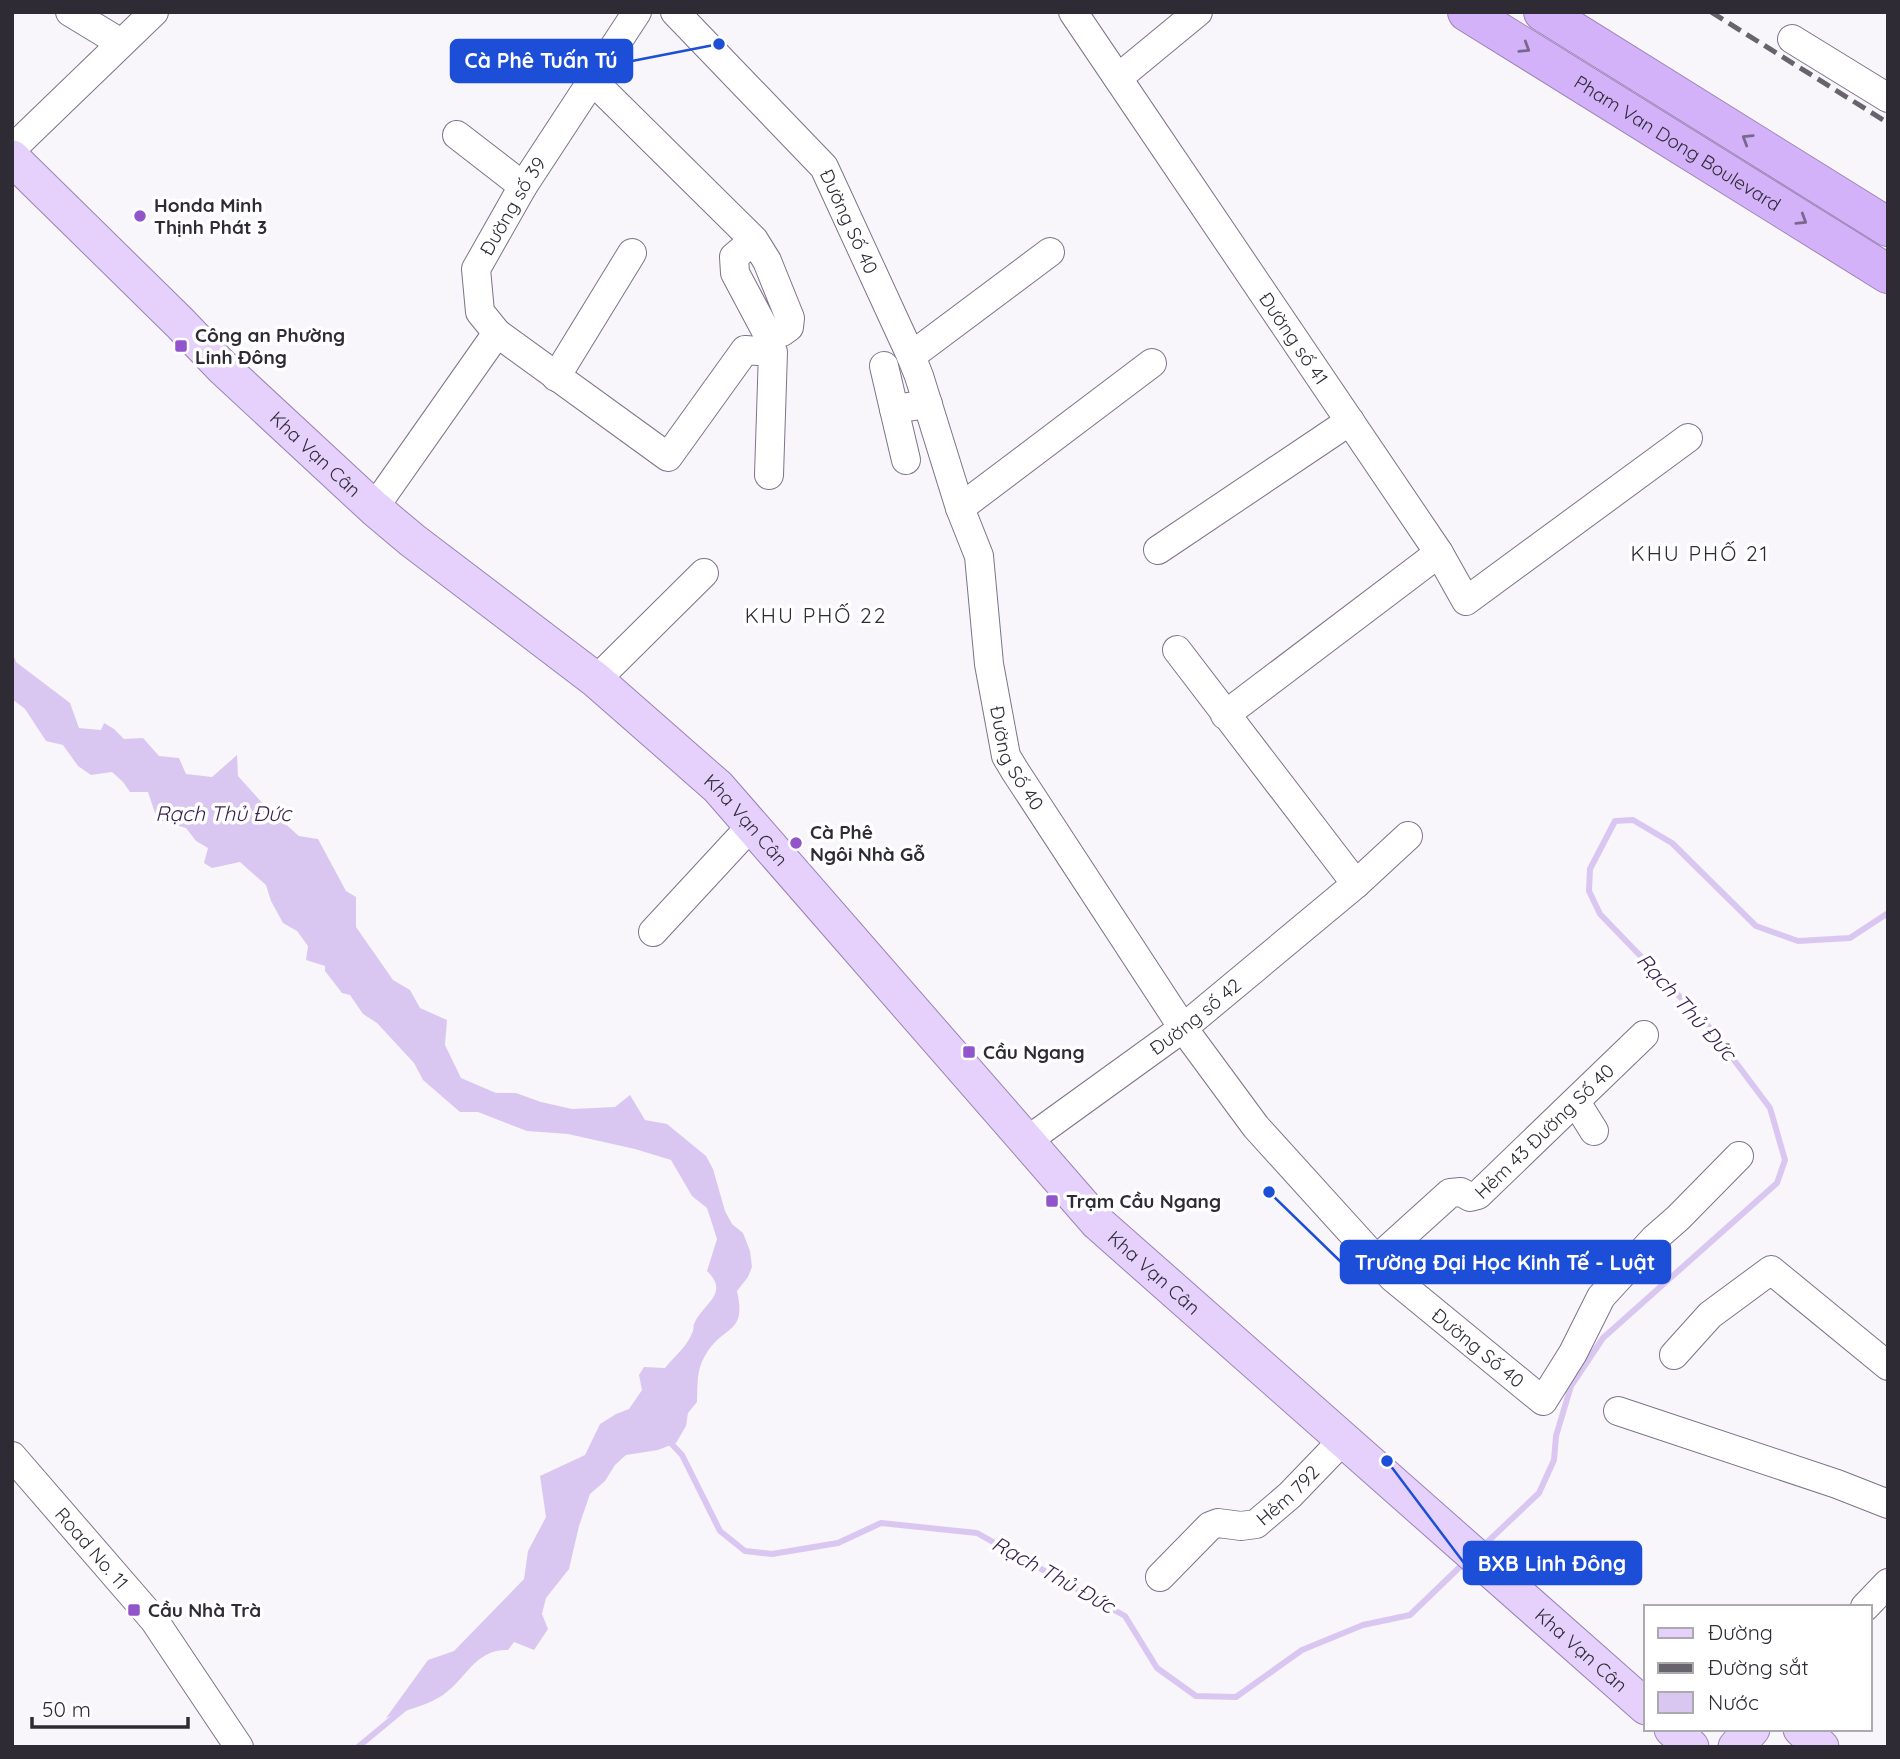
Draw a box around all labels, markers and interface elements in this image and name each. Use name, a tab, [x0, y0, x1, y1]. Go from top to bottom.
callout: Cà Phê Tuấn Tú	[451, 40, 632, 82]
one-way arrow	[1518, 40, 1531, 53]
text: Cà Phê Tuấn Tú	[465, 47, 617, 73]
street label: Pham Van Dong Boulevard	[1570, 70, 1785, 216]
one-way arrow	[1741, 134, 1754, 147]
street label: Đường số 39	[474, 152, 551, 259]
street label: Đường Số 40	[815, 165, 884, 278]
place label: Honda Minh Thịnh Phát 3	[154, 193, 267, 239]
marker: Honda Minh Thịnh Phát 3	[132, 208, 148, 224]
one-way arrow	[1794, 212, 1807, 225]
street label: Đường số 41	[1254, 288, 1334, 389]
place label: Công an Phường Linh Đông	[195, 323, 345, 369]
marker: Công an Phường Linh Đông	[173, 338, 189, 354]
street label: Kha Vạn Cân	[265, 406, 366, 502]
district label: KHU PHỐ 21	[1631, 540, 1769, 566]
district label: KHU PHỐ 22	[745, 602, 887, 628]
street label: Đường Số 40	[985, 704, 1049, 815]
street label: Kha Vạn Cân	[699, 768, 793, 871]
water label: Rạch Thủ Đức	[155, 800, 293, 826]
place label: Cà Phê Ngôi Nhà Gỗ	[810, 820, 925, 866]
marker: Cà Phê Ngôi Nhà Gỗ	[788, 835, 804, 851]
water label: Rạch Thủ Đức	[1632, 947, 1743, 1067]
street label: Đường số 42	[1145, 973, 1246, 1060]
place label: Cầu Ngang	[983, 1040, 1085, 1064]
marker: Cầu Ngang	[961, 1044, 977, 1060]
street label: Hẻm 43 Đường Số 40	[1469, 1058, 1619, 1204]
place label: Trạm Cầu Ngang	[1066, 1189, 1221, 1213]
marker: Trạm Cầu Ngang	[1044, 1193, 1060, 1209]
street label: Kha Vạn Cân	[1103, 1225, 1205, 1320]
callout: Trường Đại Học Kinh Tế - Luật	[1341, 1241, 1670, 1283]
text: Trường Đại Học Kinh Tế - Luật	[1355, 1249, 1655, 1275]
street label: Đường Số 40	[1427, 1303, 1529, 1393]
street label: Hẻm 792	[1251, 1460, 1324, 1531]
street label: Road No. 11	[50, 1502, 134, 1594]
water label: Rạch Thủ Đức	[988, 1530, 1121, 1619]
callout: BXB Linh Đông	[1464, 1542, 1641, 1584]
text: BXB Linh Đông	[1478, 1550, 1626, 1576]
place label: Cầu Nhà Trà	[148, 1598, 261, 1622]
marker: Cầu Nhà Trà	[126, 1602, 142, 1618]
street label: Kha Vạn Cân	[1530, 1603, 1632, 1697]
legend	[1644, 1605, 1872, 1731]
text: Đường	[1708, 1619, 1773, 1645]
text: Đường sắt	[1708, 1654, 1809, 1680]
scale bar	[32, 1686, 187, 1730]
text: Nước	[1708, 1689, 1759, 1715]
text: 50 m	[42, 1696, 91, 1722]

